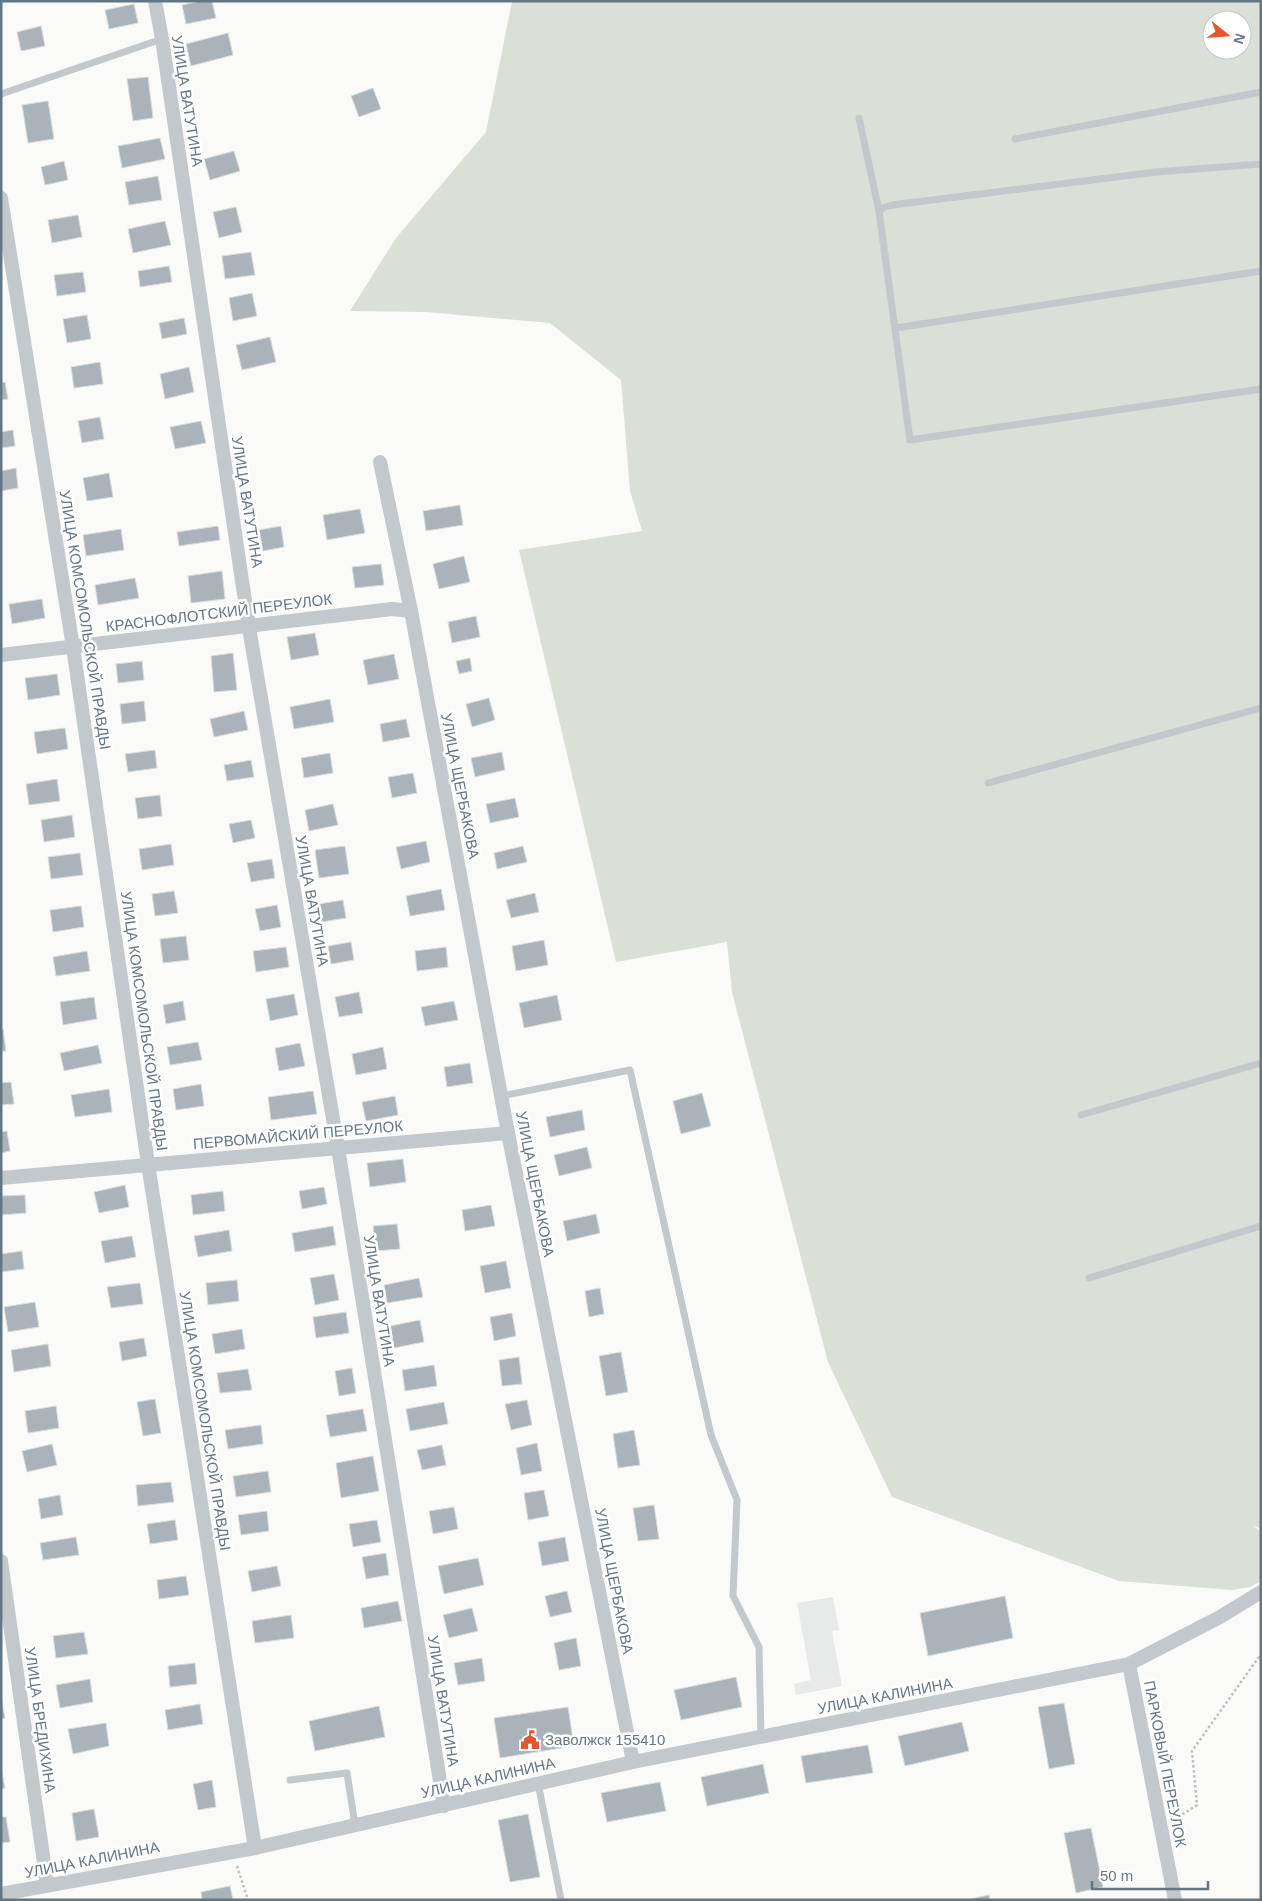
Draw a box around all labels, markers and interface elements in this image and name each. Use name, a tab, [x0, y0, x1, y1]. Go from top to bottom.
north arrow	[1202, 10, 1252, 60]
text: N	[1230, 32, 1249, 46]
street label: УЛИЦА ВАТУТИНА	[169, 34, 206, 168]
street label: УЛИЦА ВАТУТИНА	[229, 435, 266, 569]
street label: УЛИЦА КОМСОМОЛЬСКОЙ ПРАВДЫ	[57, 489, 114, 751]
street label: КРАСНОФЛОТСКИЙ ПЕРЕУЛОК	[105, 590, 333, 635]
street label: УЛИЦА ЩЕРБАКОВА	[438, 712, 483, 860]
street label: УЛИЦА ВАТУТИНА	[293, 834, 332, 968]
street label: УЛИЦА КОМСОМОЛЬСКОЙ ПРАВДЫ	[118, 890, 171, 1152]
street label: УЛИЦА ЩЕРБАКОВА	[513, 1110, 558, 1258]
street label: ПЕРВОМАЙСКИЙ ПЕРЕУЛОК	[192, 1117, 404, 1152]
street label: УЛИЦА ВАТУТИНА	[361, 1234, 398, 1368]
street label: УЛИЦА КОМСОМОЛЬСКОЙ ПРАВДЫ	[177, 1290, 234, 1552]
street label: УЛИЦА ЩЕРБАКОВА	[592, 1507, 637, 1655]
street label: УЛИЦА ВАТУТИНА	[425, 1634, 462, 1768]
street label: УЛИЦА БРЕДИХИНА	[22, 1646, 59, 1794]
street label: УЛИЦА КАЛИНИНА	[816, 1674, 954, 1717]
street label: ПАРКОВЫЙ ПЕРЕУЛОК	[1141, 1679, 1190, 1849]
public building icon: Заволжск 155410	[519, 1729, 541, 1751]
place label: Заволжск 155410	[545, 1731, 665, 1748]
street label: УЛИЦА КАЛИНИНА	[419, 1754, 557, 1801]
street label: УЛИЦА КАЛИНИНА	[23, 1838, 161, 1881]
scale bar	[1092, 1858, 1208, 1890]
text: 50 m	[1100, 1867, 1133, 1884]

